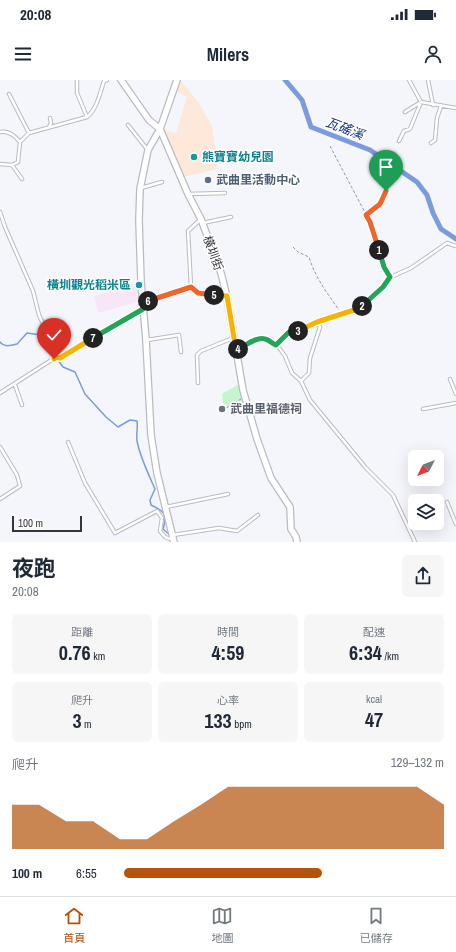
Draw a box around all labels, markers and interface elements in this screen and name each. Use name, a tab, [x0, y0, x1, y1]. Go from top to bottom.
text: 20:08	[20, 4, 51, 25]
text: Milers	[207, 42, 249, 67]
icon: menu	[12, 43, 34, 65]
icon: person	[422, 43, 444, 65]
water label: 瓦磘溪	[324, 114, 368, 144]
place label: 熊寶寶幼兒園	[202, 149, 274, 165]
pin	[369, 150, 403, 191]
marker: 熊寶寶幼兒園	[189, 152, 199, 162]
icon: arrive	[375, 156, 397, 178]
place label: 武曲里活動中心	[216, 172, 300, 188]
marker: 武曲里活動中心	[203, 175, 213, 185]
street label: 橫圳街	[199, 233, 227, 273]
pin: 1	[369, 240, 389, 260]
text: 1	[376, 243, 382, 257]
place label: 橫圳觀光稻米區	[47, 277, 131, 293]
marker: 橫圳觀光稻米區	[134, 280, 144, 290]
pin: 5	[204, 285, 224, 305]
text: 5	[211, 288, 217, 302]
pin: 6	[138, 291, 158, 311]
text: 6	[145, 294, 151, 308]
pin: 2	[352, 296, 372, 316]
text: 2	[359, 299, 365, 313]
pin	[37, 318, 71, 359]
pin: 3	[288, 321, 308, 341]
icon: check	[43, 324, 65, 346]
text: 3	[295, 324, 301, 338]
pin: 7	[83, 328, 103, 348]
text: 7	[90, 331, 96, 345]
pin: 4	[228, 339, 248, 359]
text: 4	[235, 342, 241, 356]
place label: 武曲里福德祠	[230, 401, 302, 417]
marker: 武曲里福德祠	[217, 404, 227, 414]
north arrow	[408, 450, 444, 486]
map controls	[408, 450, 444, 530]
button: layers	[408, 494, 444, 530]
scale bar	[12, 514, 82, 533]
text: 100 m	[18, 516, 43, 530]
text: 夜跑	[12, 553, 56, 583]
button: share	[402, 555, 444, 597]
text: 20:08	[12, 583, 39, 600]
text: 距離	[71, 625, 93, 639]
text: 時間	[217, 625, 239, 639]
text: 配速	[363, 625, 385, 639]
text: 0.76	[59, 639, 91, 666]
text: 4:59	[212, 639, 244, 666]
text: 6:34	[349, 639, 382, 666]
text: km	[91, 649, 105, 663]
text: /km	[382, 649, 399, 663]
text: kcal	[366, 692, 382, 706]
text: 爬升	[71, 693, 93, 707]
text: 心率	[217, 693, 239, 707]
text: 47	[365, 706, 383, 733]
text: 3	[72, 707, 82, 734]
text: 133	[204, 707, 232, 734]
text: m	[82, 717, 92, 731]
text: bpm	[232, 717, 252, 731]
text: 129–132 m	[391, 754, 444, 771]
text: 爬升	[12, 756, 38, 773]
text: 100 m	[12, 865, 42, 882]
text: 6:55	[76, 865, 97, 882]
tab: 首頁	[63, 905, 85, 945]
tab: 地圖	[211, 905, 233, 945]
tab: 已儲存	[360, 905, 393, 945]

